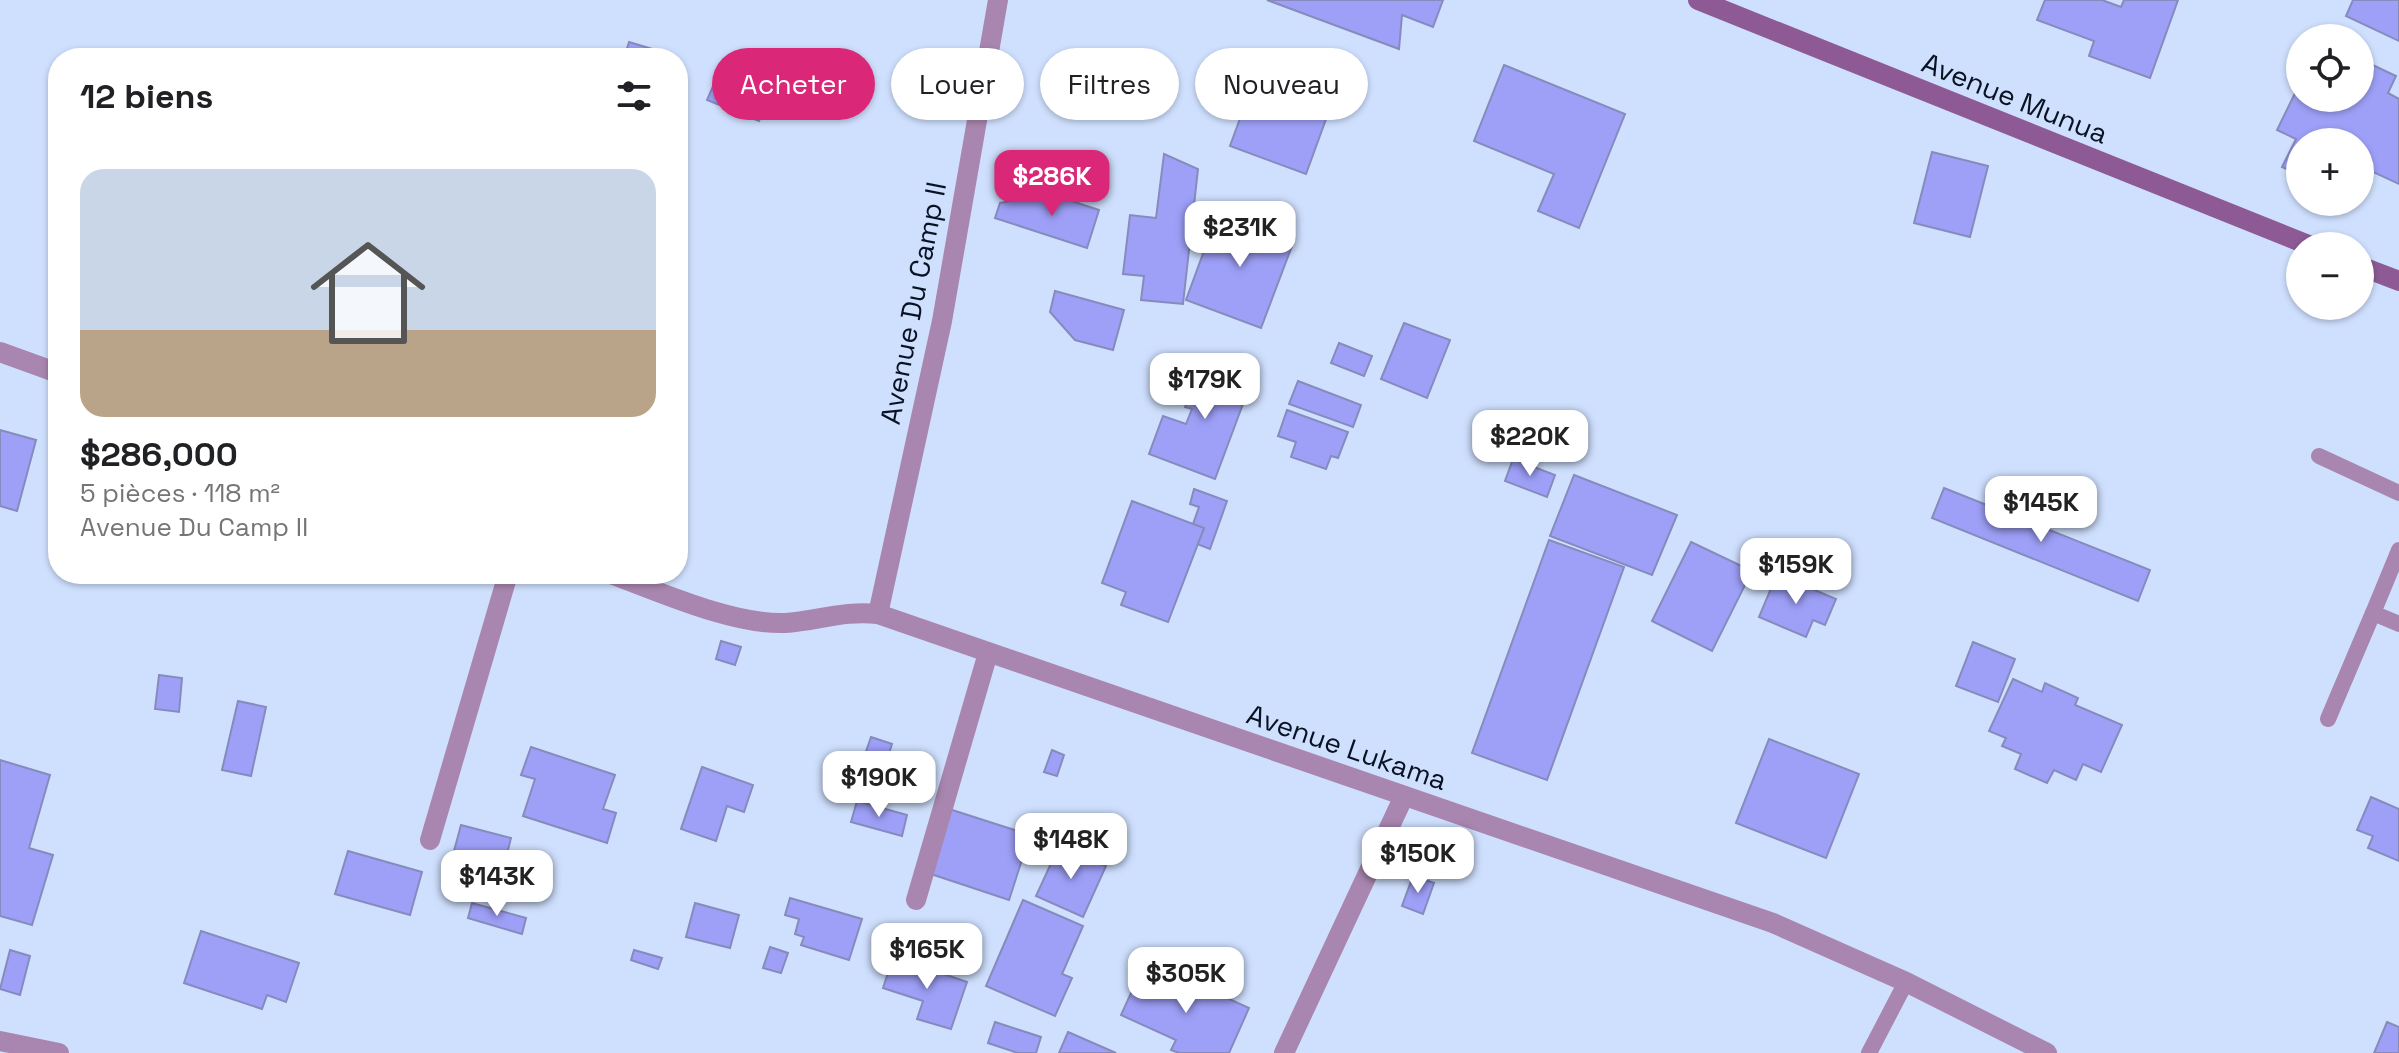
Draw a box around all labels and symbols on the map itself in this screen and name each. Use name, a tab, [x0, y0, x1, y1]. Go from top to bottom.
street label: Avenue Munua	[1917, 44, 2113, 152]
pin: $286K	[996, 150, 1108, 218]
street label: Avenue Du Camp II	[872, 179, 954, 427]
pin: $231K	[1184, 201, 1296, 269]
pin: $179K	[1149, 353, 1261, 421]
pin: $220K	[1474, 410, 1586, 478]
pin: $145K	[1985, 476, 2097, 544]
pin: $159K	[1740, 538, 1852, 606]
street label: Avenue Lukama	[1242, 696, 1452, 798]
pin: $190K	[823, 751, 935, 819]
pin: $148K	[1015, 813, 1127, 881]
pin: $150K	[1362, 827, 1474, 895]
pin: $143K	[441, 850, 553, 918]
pin: $165K	[871, 923, 983, 991]
pin: $305K	[1130, 947, 1242, 1015]

